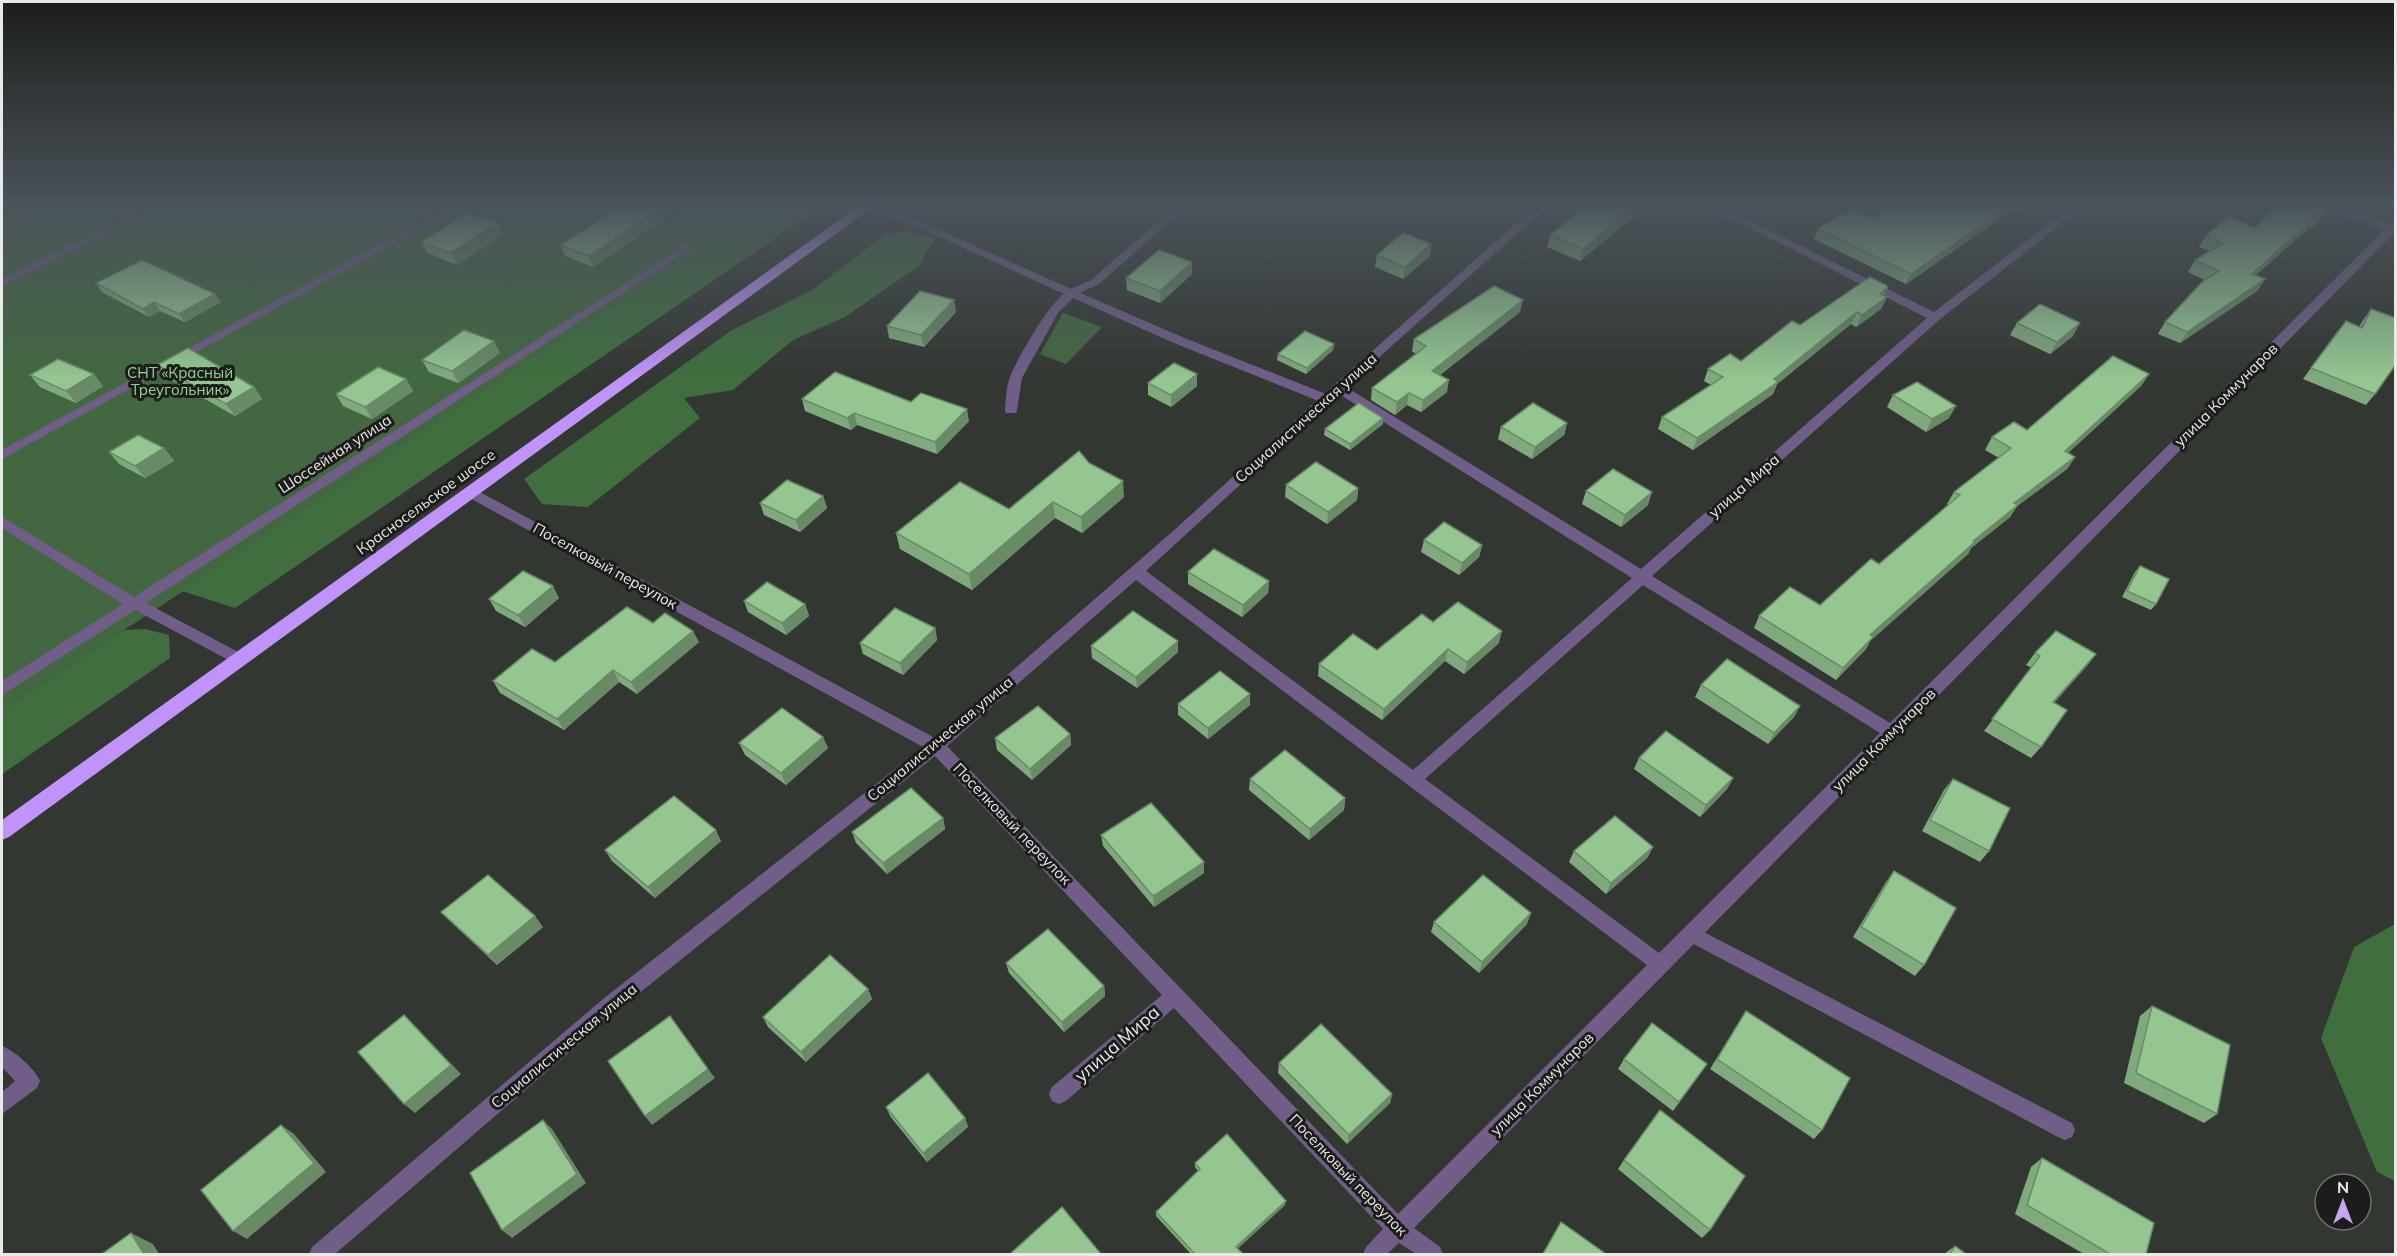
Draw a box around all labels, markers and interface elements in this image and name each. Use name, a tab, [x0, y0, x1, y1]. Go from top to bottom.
street label: улица Коммунаров	[2170, 339, 2281, 450]
street label: Социалистическая улица	[1231, 349, 1381, 486]
park label: СНТ «Красный Треугольник»	[127, 363, 233, 399]
street label: Шоссейная улица	[274, 410, 395, 497]
street label: Красносельское шоссе	[352, 445, 499, 558]
street label: улица Мира	[1704, 450, 1783, 522]
street label: Поселковый переулок	[530, 518, 681, 614]
street label: Социалистическая улица	[863, 672, 1016, 805]
street label: улица Коммунаров	[1828, 684, 1939, 795]
street label: Поселковый переулок	[949, 759, 1076, 889]
street label: Социалистическая улица	[487, 979, 640, 1112]
street label: улица Мира	[1069, 1000, 1164, 1087]
street label: улица Коммунаров	[1486, 1028, 1597, 1139]
street label: Поселковый переулок	[1285, 1110, 1412, 1240]
north arrow	[2313, 1172, 2373, 1232]
text: N	[2337, 1177, 2349, 1197]

